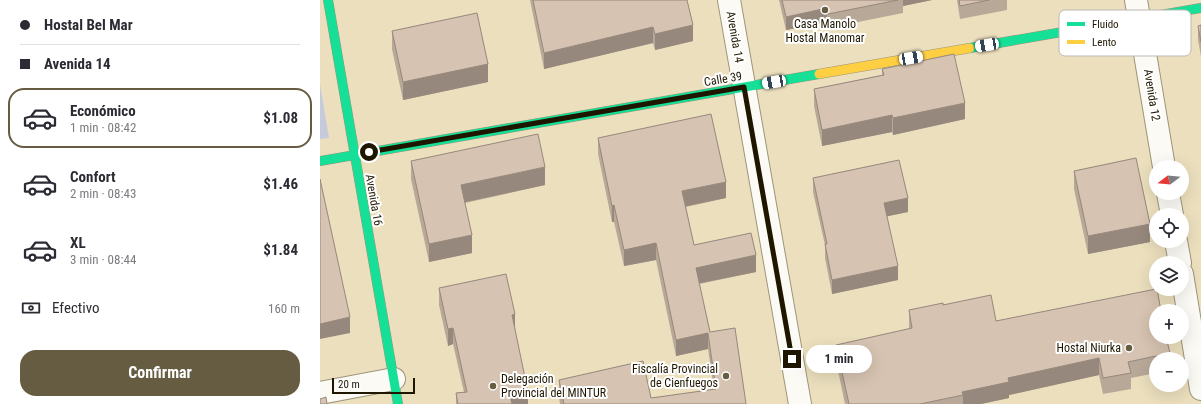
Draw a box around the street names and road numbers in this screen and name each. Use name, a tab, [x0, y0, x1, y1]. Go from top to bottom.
street label: Avenida 14	[724, 10, 746, 64]
street label: Avenida 12	[1141, 68, 1163, 122]
street label: Calle 39	[703, 69, 743, 89]
street label: Avenida 16	[363, 173, 385, 227]

